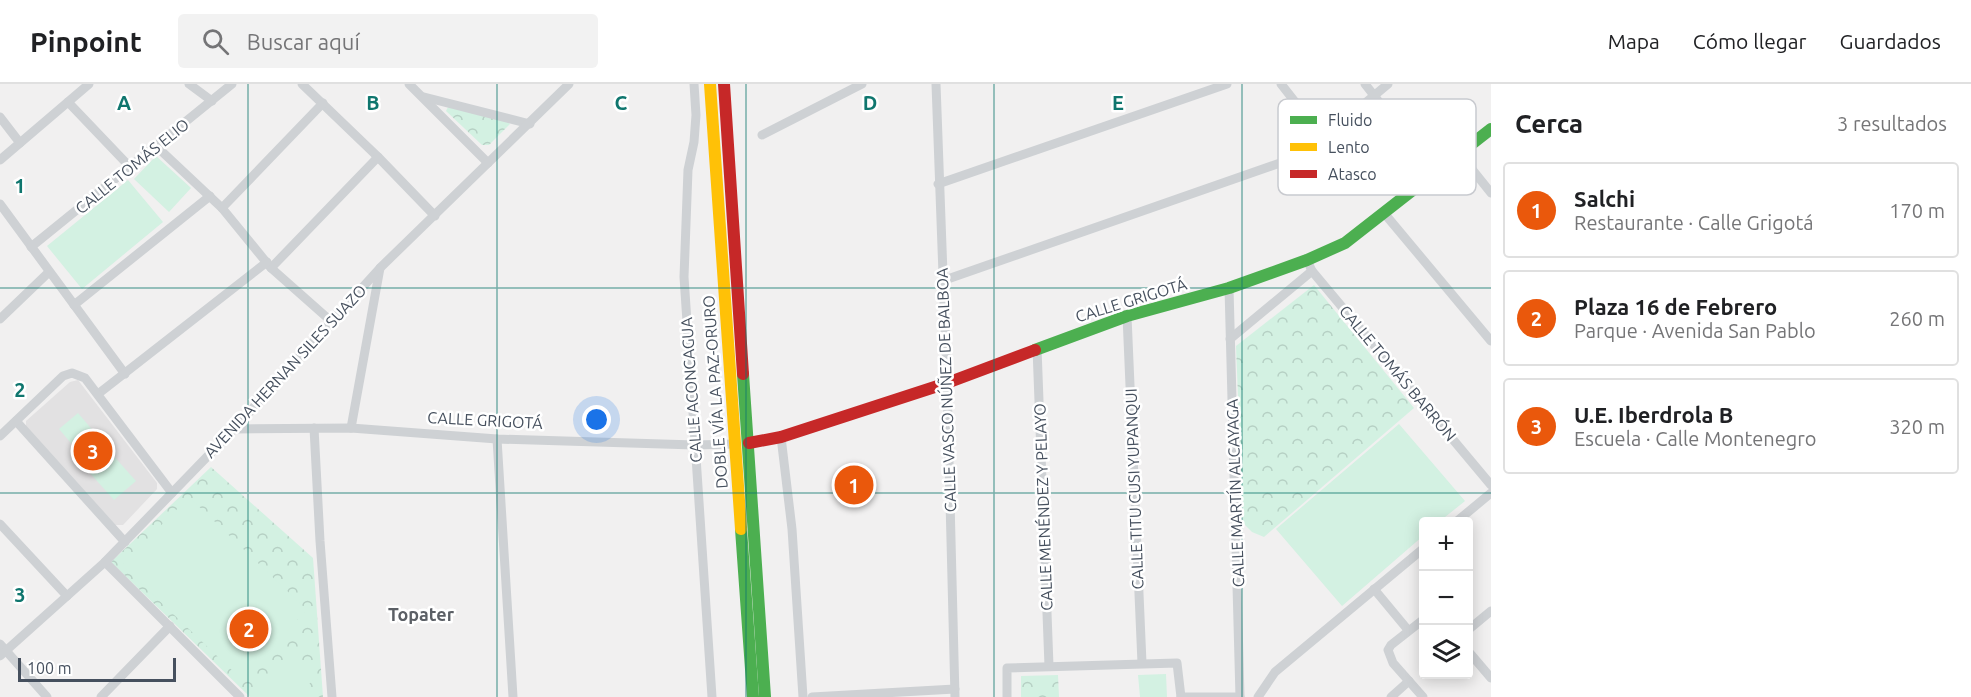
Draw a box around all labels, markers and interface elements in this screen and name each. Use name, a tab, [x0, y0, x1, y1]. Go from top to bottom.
search box	[178, 14, 598, 68]
icon: search	[199, 25, 232, 58]
text: Pinpoint	[30, 26, 142, 57]
text: Buscar aquí	[247, 29, 360, 54]
text: Mapa	[1608, 29, 1660, 53]
text: Cómo llegar	[1693, 29, 1807, 53]
text: Guardados	[1840, 29, 1941, 53]
text: A	[117, 91, 131, 114]
text: B	[366, 91, 380, 114]
text: C	[615, 91, 628, 114]
text: D	[863, 91, 877, 114]
text: E	[1112, 91, 1124, 114]
legend	[1278, 99, 1476, 195]
text: Cerca	[1515, 109, 1583, 138]
text: Fluido	[1328, 111, 1372, 129]
text: 3 resultados	[1837, 112, 1947, 135]
street label: CALLE TOMÁS ELIO	[70, 113, 192, 217]
text: Lento	[1328, 138, 1370, 156]
text: Atasco	[1328, 165, 1377, 183]
text: 1	[14, 174, 26, 197]
text: Salchi	[1574, 186, 1635, 211]
text: 1	[1531, 199, 1542, 222]
text: 170 m	[1889, 199, 1945, 222]
text: Restaurante · Calle Grigotá	[1574, 211, 1814, 234]
street label: CALLE VASCO NÚÑEZ DE BALBOA	[931, 267, 959, 513]
street label: CALLE GRIGOTÁ	[1073, 272, 1189, 325]
street label: AVENIDA HERNAN SILES SUAZO	[200, 281, 370, 461]
text: Plaza 16 de Febrero	[1574, 294, 1777, 319]
street label: DOBLE VÍA LA PAZ-ORURO	[697, 295, 731, 489]
street label: CALLE TOMÁS BARRÓN	[1336, 300, 1462, 444]
text: 2	[1531, 307, 1542, 330]
text: 260 m	[1889, 307, 1945, 330]
street label: CALLE ACONCAGUA	[677, 316, 705, 463]
text: Parque · Avenida San Pablo	[1574, 319, 1816, 342]
text: 2	[14, 378, 26, 401]
street label: CALLE TITU CUSI YUPANQUI	[1121, 388, 1147, 590]
street label: CALLE MARTÍN ALCAYAGA	[1221, 398, 1247, 588]
text: U.E. Iberdrola B	[1574, 402, 1733, 427]
street label: CALLE MENÉNDEZ Y PELAYO	[1028, 403, 1056, 611]
your location	[582, 405, 611, 434]
street label: CALLE GRIGOTÁ	[427, 406, 544, 432]
text: 3	[1531, 415, 1542, 438]
text: 320 m	[1889, 415, 1945, 438]
text: Escuela · Calle Montenegro	[1574, 427, 1817, 450]
pin: 3	[74, 428, 112, 473]
pin: 1	[834, 462, 874, 508]
map controls	[1419, 517, 1473, 679]
button: +	[1419, 517, 1473, 571]
button: −	[1419, 571, 1473, 625]
text: 3	[14, 583, 26, 606]
district label: Topater	[388, 604, 455, 624]
pin: 2	[230, 606, 268, 652]
button: layers	[1419, 625, 1473, 679]
scale bar	[18, 655, 176, 682]
text: 100 m	[27, 659, 72, 677]

